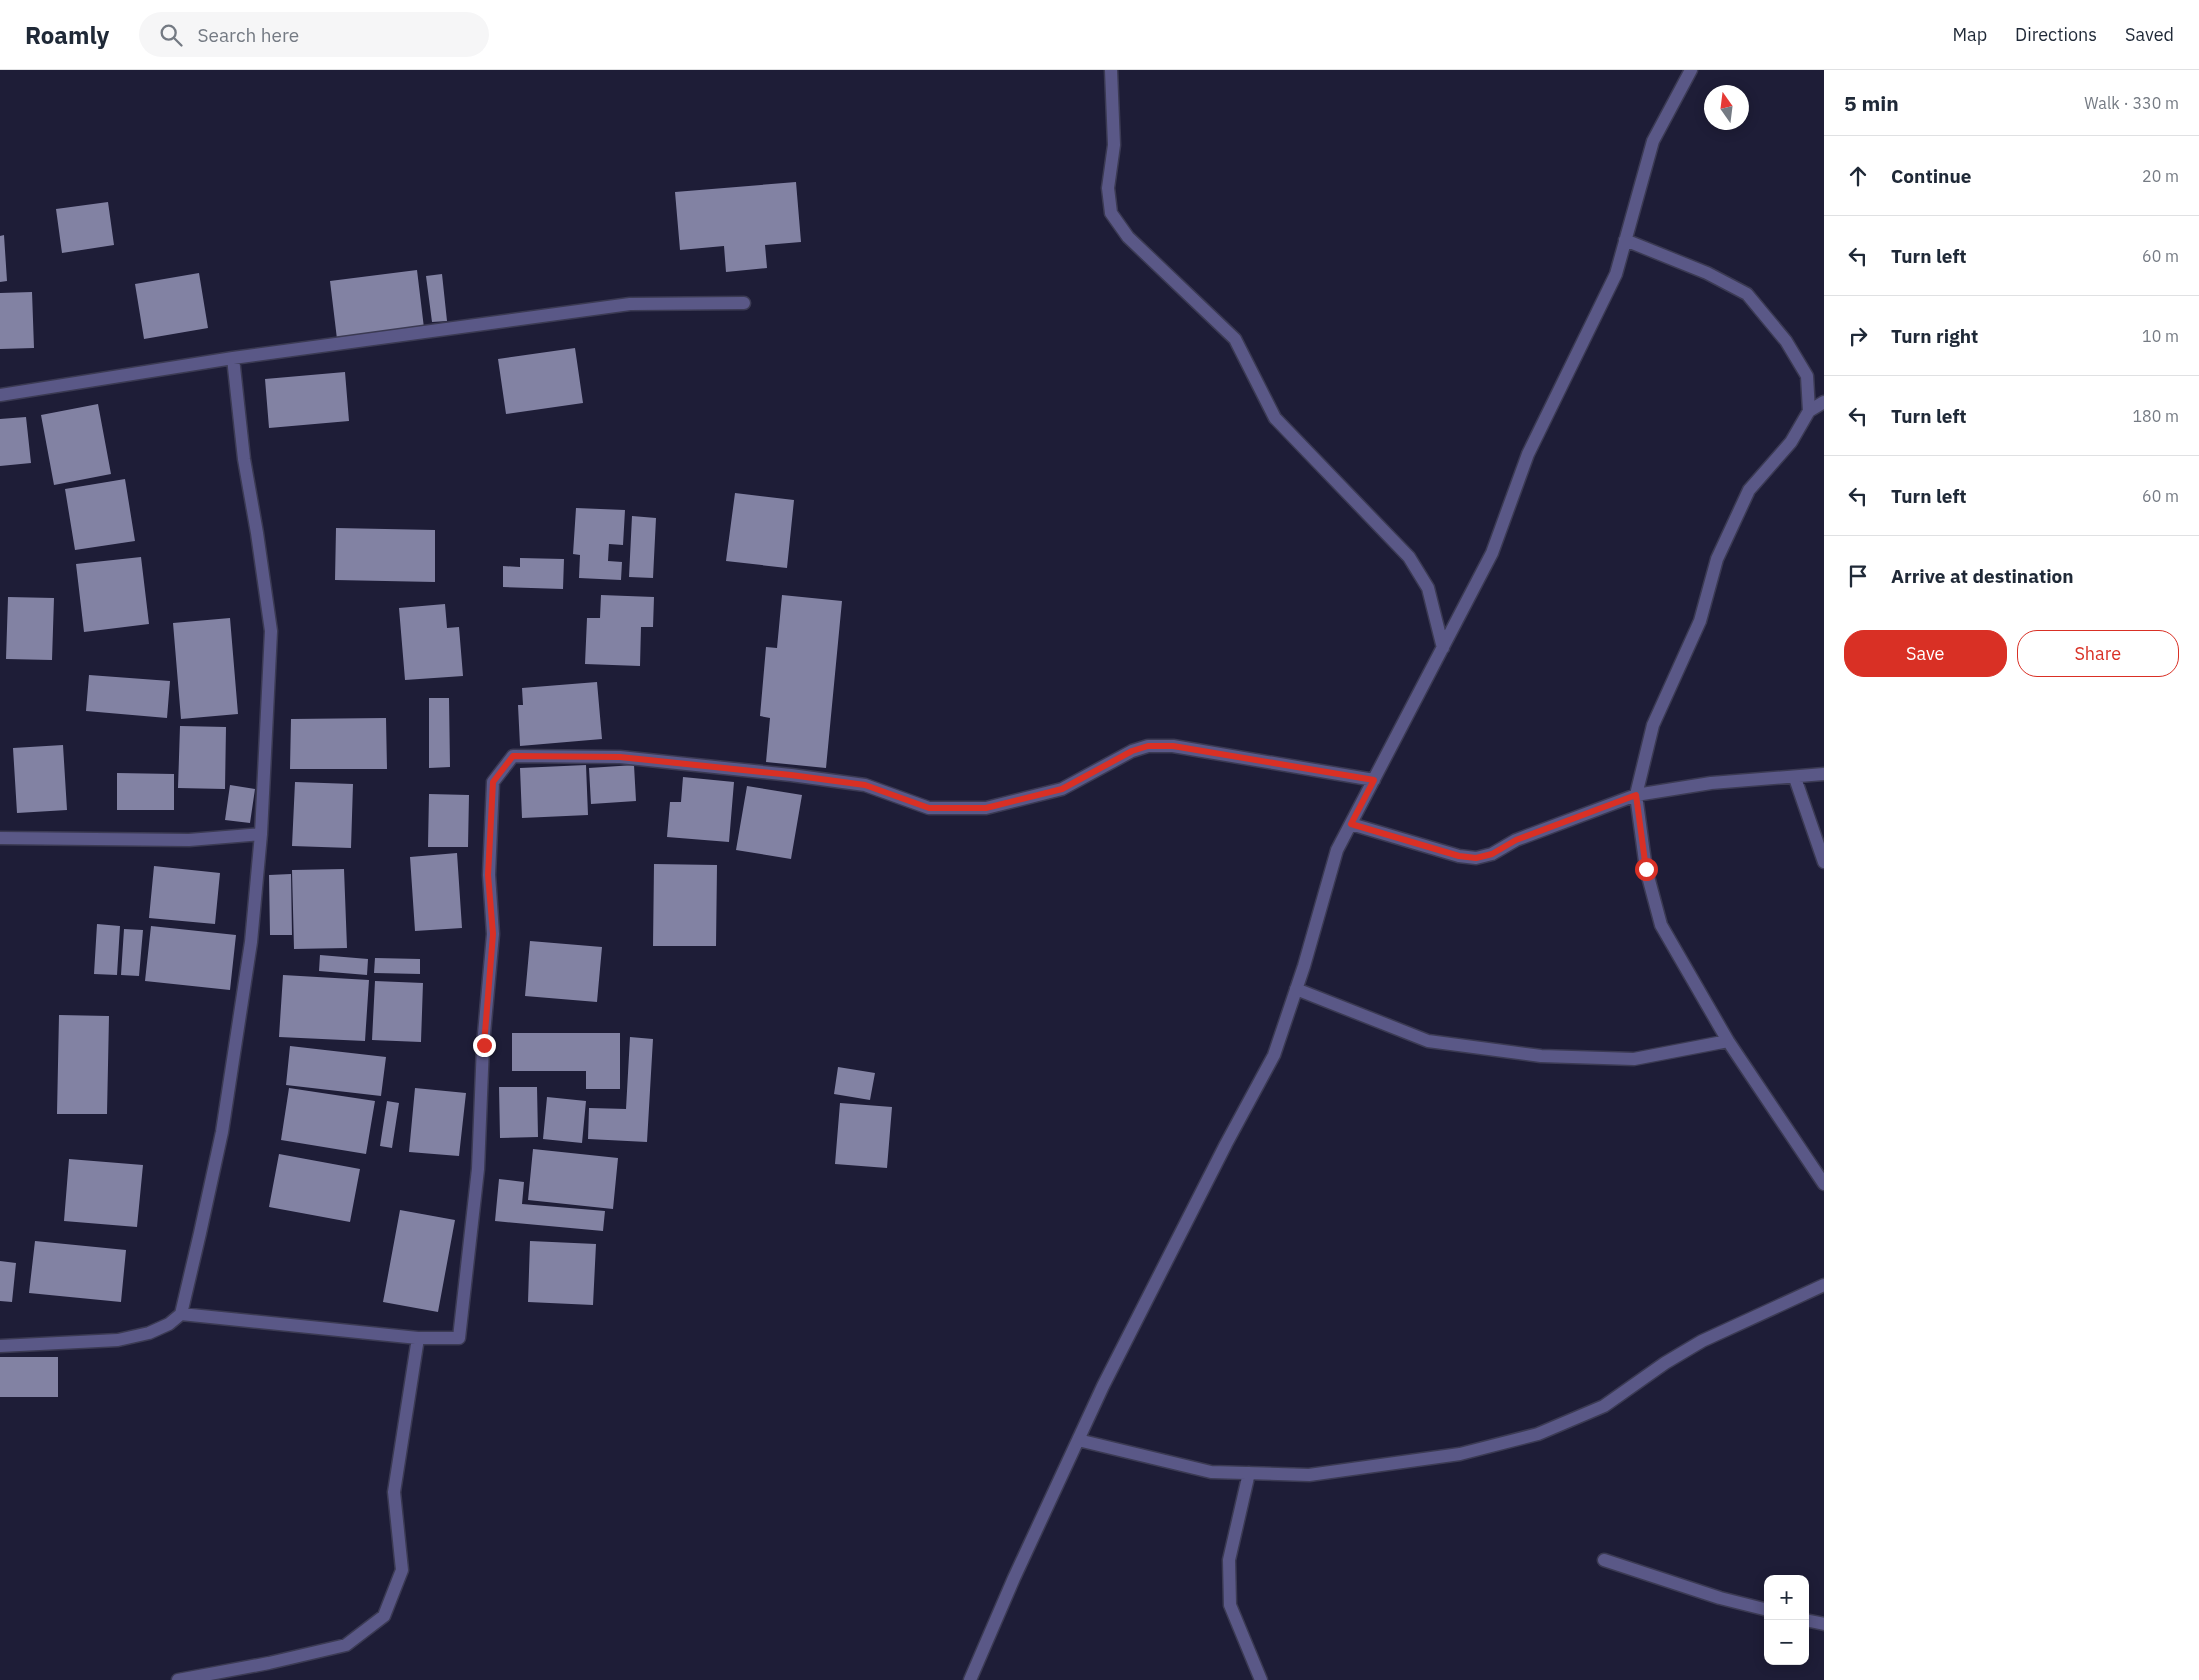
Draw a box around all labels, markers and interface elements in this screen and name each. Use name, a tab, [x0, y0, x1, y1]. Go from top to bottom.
search box	[139, 12, 489, 57]
text: Roamly	[25, 19, 109, 51]
icon: search	[157, 21, 185, 49]
text: Search here	[197, 23, 299, 47]
text: Map	[1952, 23, 1987, 46]
text: Directions	[2015, 23, 2097, 46]
text: Saved	[2125, 23, 2174, 46]
north arrow	[1704, 85, 1749, 130]
text: 5 min	[1844, 89, 1899, 117]
text: Walk · 330 m	[2084, 93, 2179, 113]
icon: ahead	[1844, 162, 1872, 190]
text: Continue	[1891, 164, 1971, 188]
text: 20 m	[2142, 166, 2179, 186]
icon: left	[1844, 242, 1872, 270]
text: Turn left	[1891, 244, 1967, 268]
text: 60 m	[2142, 246, 2179, 266]
icon: right	[1844, 322, 1872, 350]
text: Turn right	[1891, 324, 1978, 348]
text: 10 m	[2142, 326, 2179, 346]
icon: left	[1844, 402, 1872, 430]
text: Turn left	[1891, 404, 1967, 428]
text: 180 m	[2132, 406, 2179, 426]
icon: left	[1844, 482, 1872, 510]
text: Turn left	[1891, 484, 1967, 508]
text: 60 m	[2142, 486, 2179, 506]
icon: arrive	[1844, 562, 1872, 590]
text: Arrive at destination	[1891, 564, 2074, 588]
button: Save	[1844, 630, 2007, 677]
button: Share	[2017, 630, 2179, 677]
route start	[1635, 858, 1658, 881]
route end	[473, 1034, 496, 1057]
map controls	[1764, 1575, 1809, 1665]
button: +	[1764, 1575, 1809, 1620]
button: −	[1764, 1620, 1809, 1665]

